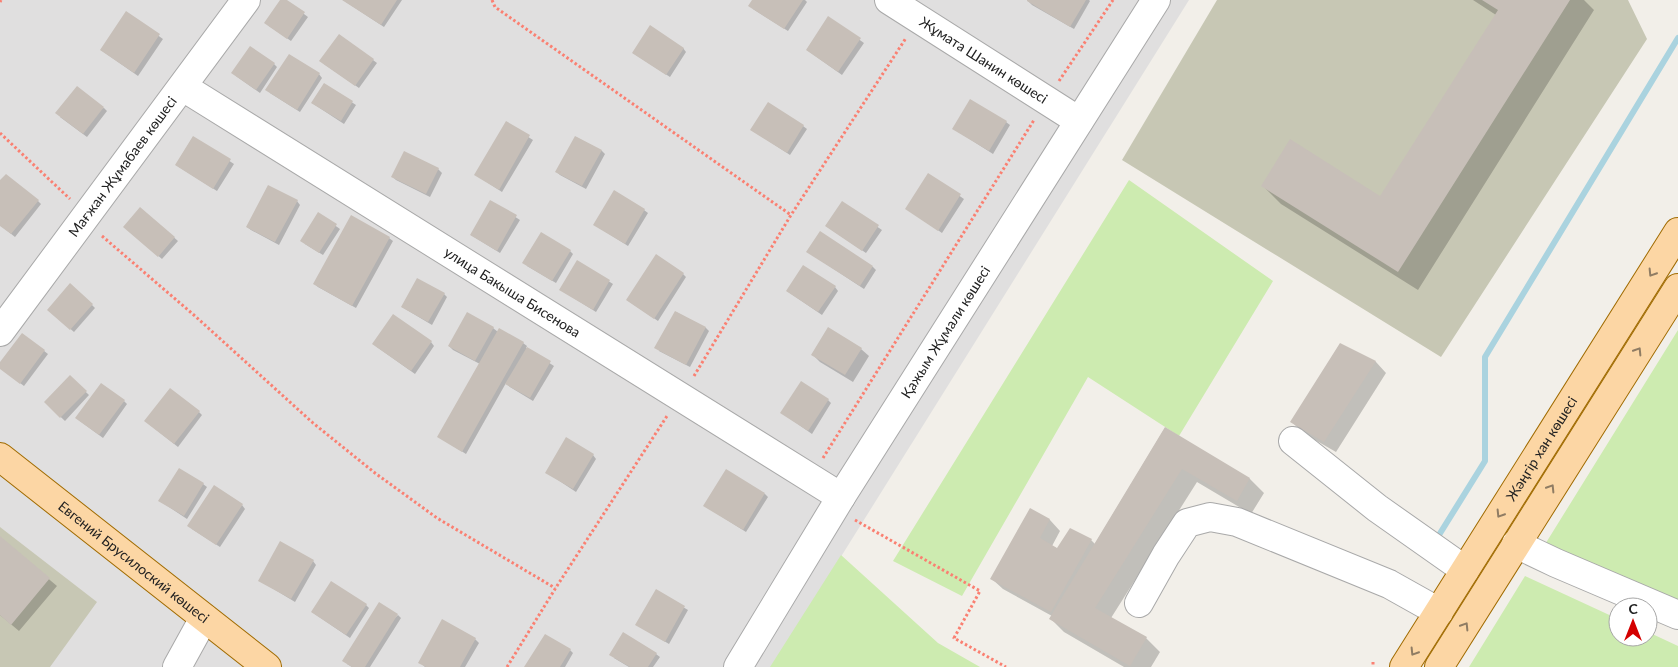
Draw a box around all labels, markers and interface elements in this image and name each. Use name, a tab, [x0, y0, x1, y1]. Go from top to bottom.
street label: Жұмата Шанин көшесі	[917, 13, 1051, 107]
street label: Мағжан Жұмабаев көшесі	[65, 93, 180, 240]
street label: улица Бакыша Бисенова	[441, 243, 584, 341]
street label: Қажым Жұмали көшесі	[897, 263, 993, 401]
one-way arrow	[1649, 267, 1658, 277]
one-way arrow	[1632, 347, 1641, 357]
street label: Жәңгір хан көшесі	[1502, 393, 1580, 504]
one-way arrow	[1545, 485, 1555, 494]
street label: Евгений Брусилоский көшесі	[55, 497, 213, 626]
one-way arrow	[1497, 509, 1507, 518]
north arrow	[1608, 597, 1658, 647]
text: С	[1628, 600, 1638, 617]
one-way arrow	[1458, 622, 1468, 631]
one-way arrow	[1411, 646, 1420, 655]

